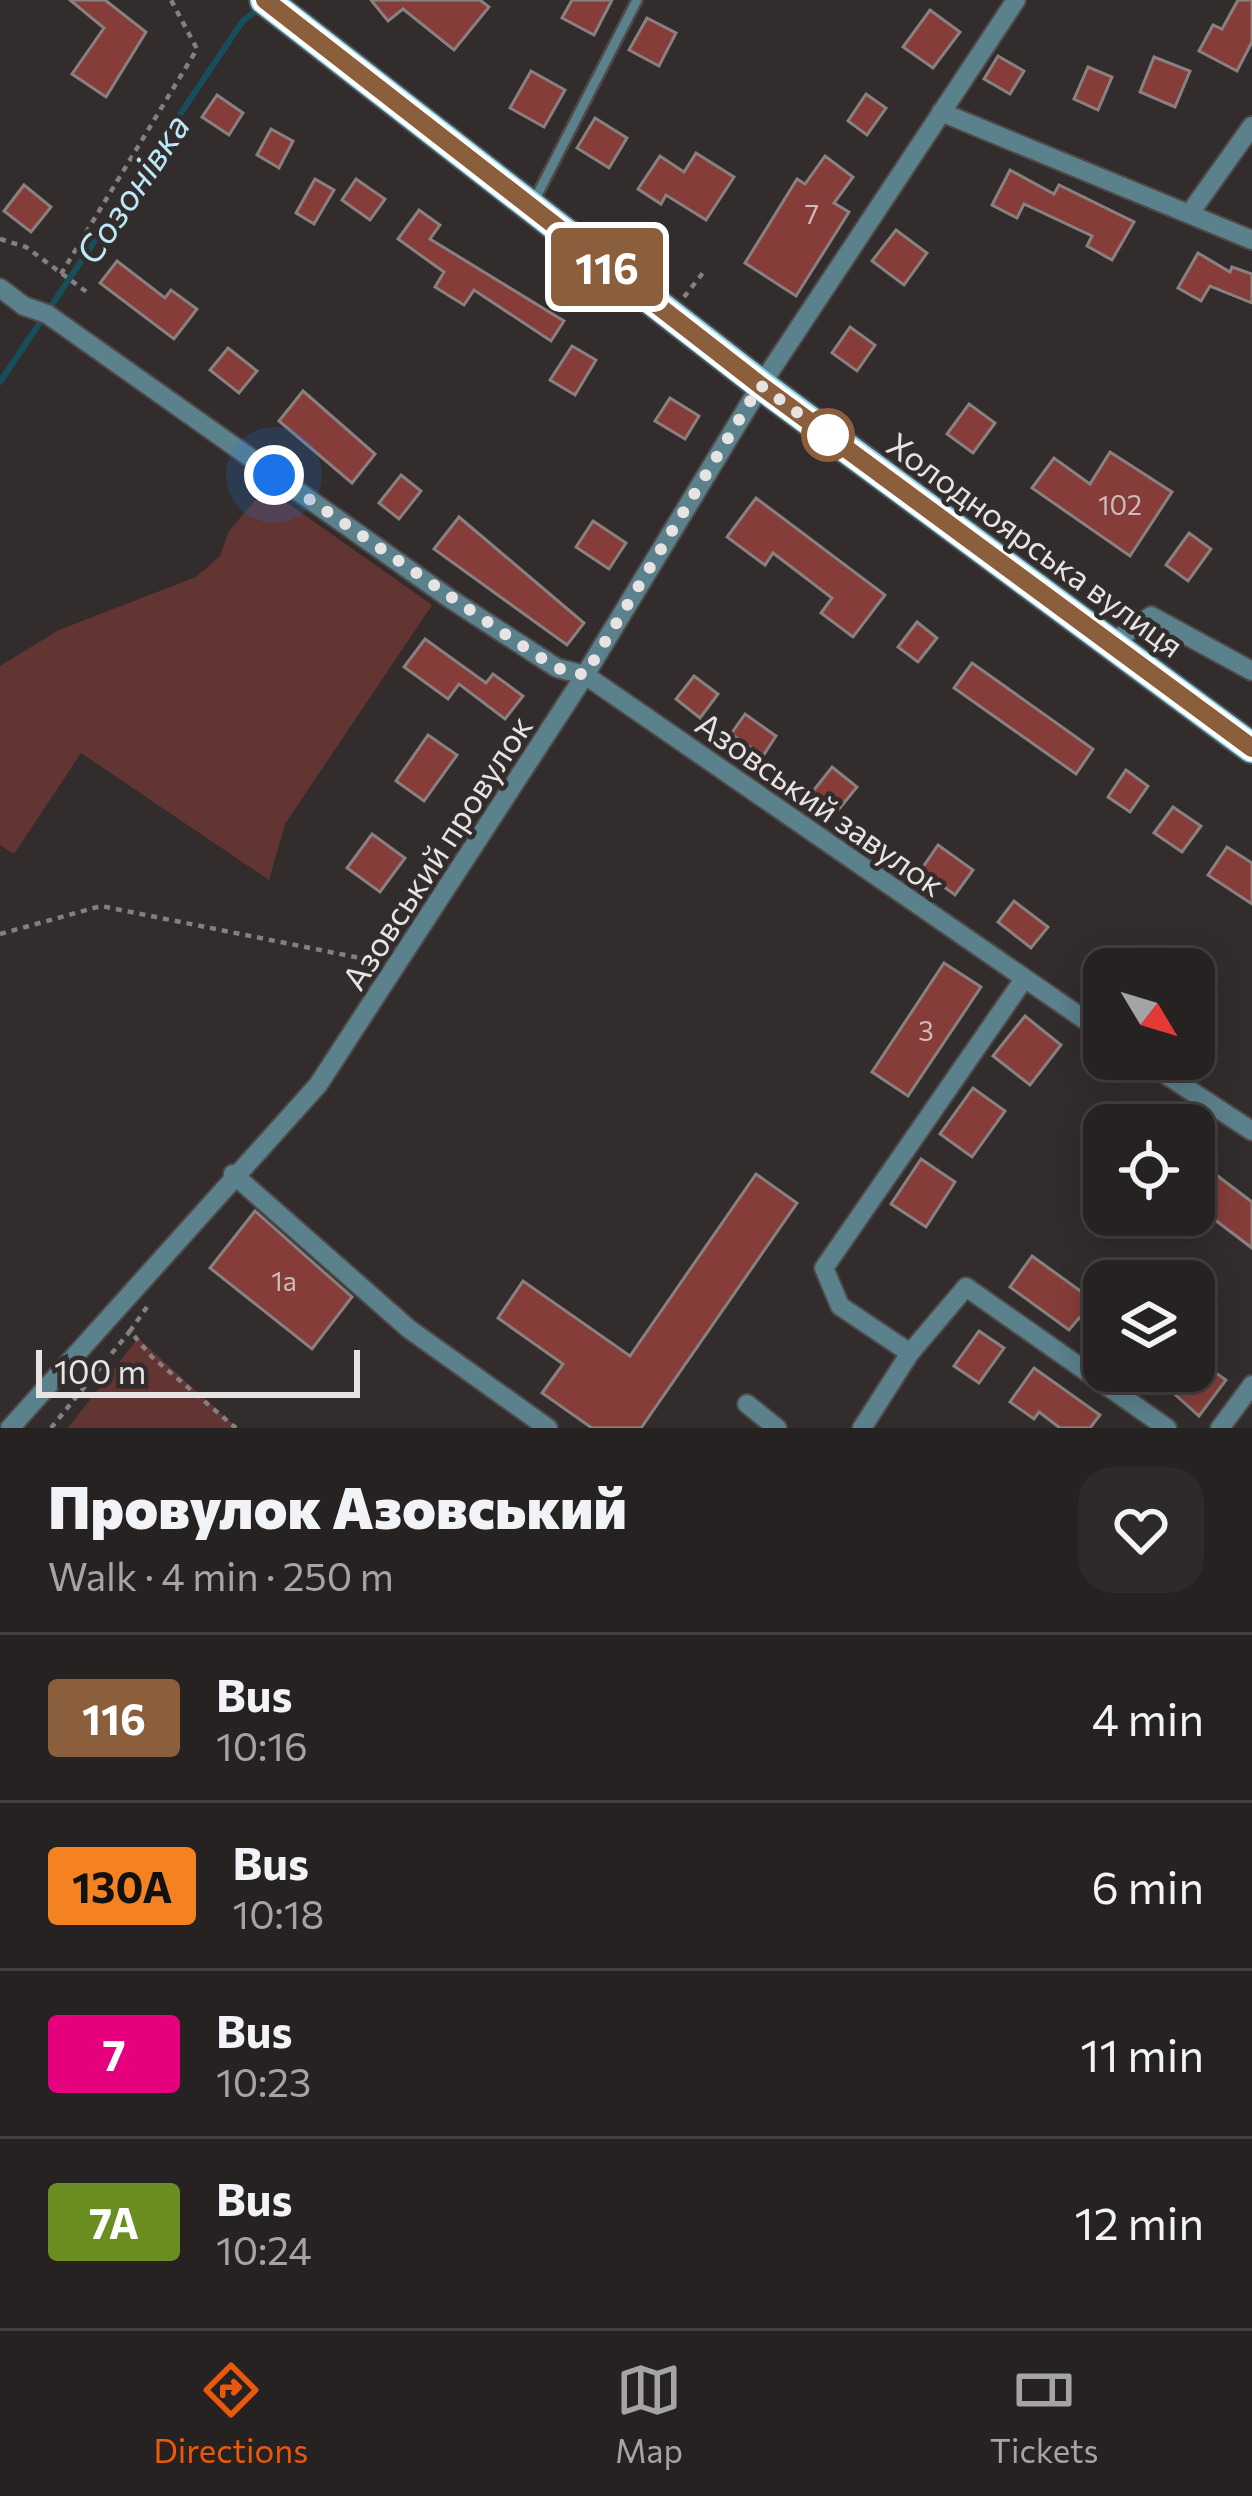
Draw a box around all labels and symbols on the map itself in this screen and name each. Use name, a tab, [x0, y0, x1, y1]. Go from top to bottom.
water label: Созонівка	[65, 104, 197, 272]
house number: 7	[805, 197, 819, 230]
line badge: 116	[538, 228, 676, 306]
unlabelled marker	[803, 410, 853, 460]
street label: Холодноярська вулиця	[880, 423, 1192, 665]
your location	[244, 445, 304, 505]
house number: 102	[1098, 488, 1142, 521]
street label: Азовський завулок	[689, 702, 953, 904]
street label: Азовський провулок	[332, 707, 540, 997]
north arrow	[1083, 948, 1215, 1080]
house number: 3	[918, 1014, 934, 1047]
house number: 1а	[271, 1264, 297, 1297]
scale bar	[36, 1344, 360, 1397]

